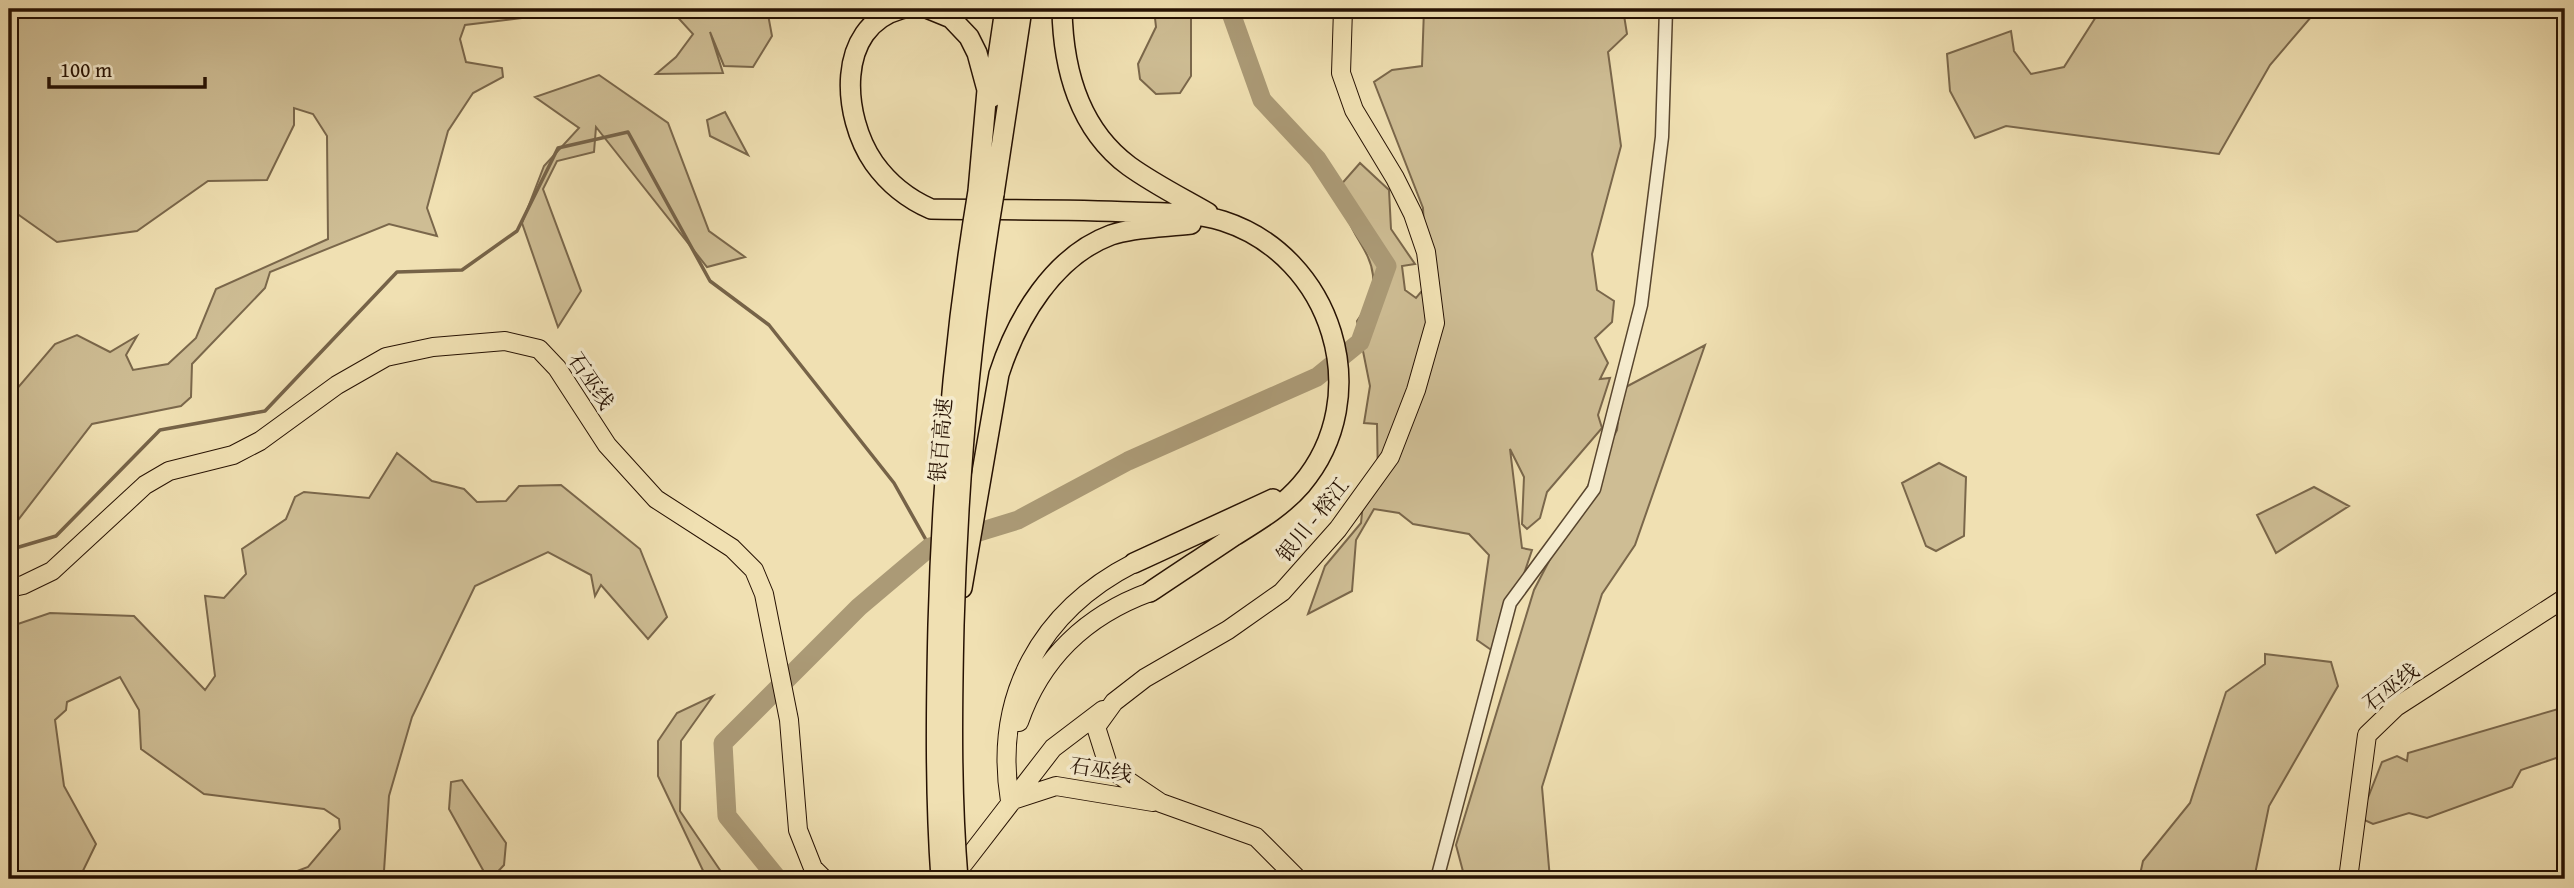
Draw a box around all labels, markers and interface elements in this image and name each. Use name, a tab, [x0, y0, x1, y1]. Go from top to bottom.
scale bar	[49, 46, 205, 90]
text: 100 m	[60, 54, 112, 85]
street label: 石巫线	[561, 346, 622, 416]
street label: 银百高速	[921, 397, 960, 483]
street label: 银川 - 榕江	[1269, 471, 1356, 568]
street label: 石巫线	[2356, 655, 2425, 718]
street label: 石巫线	[1068, 749, 1135, 790]

